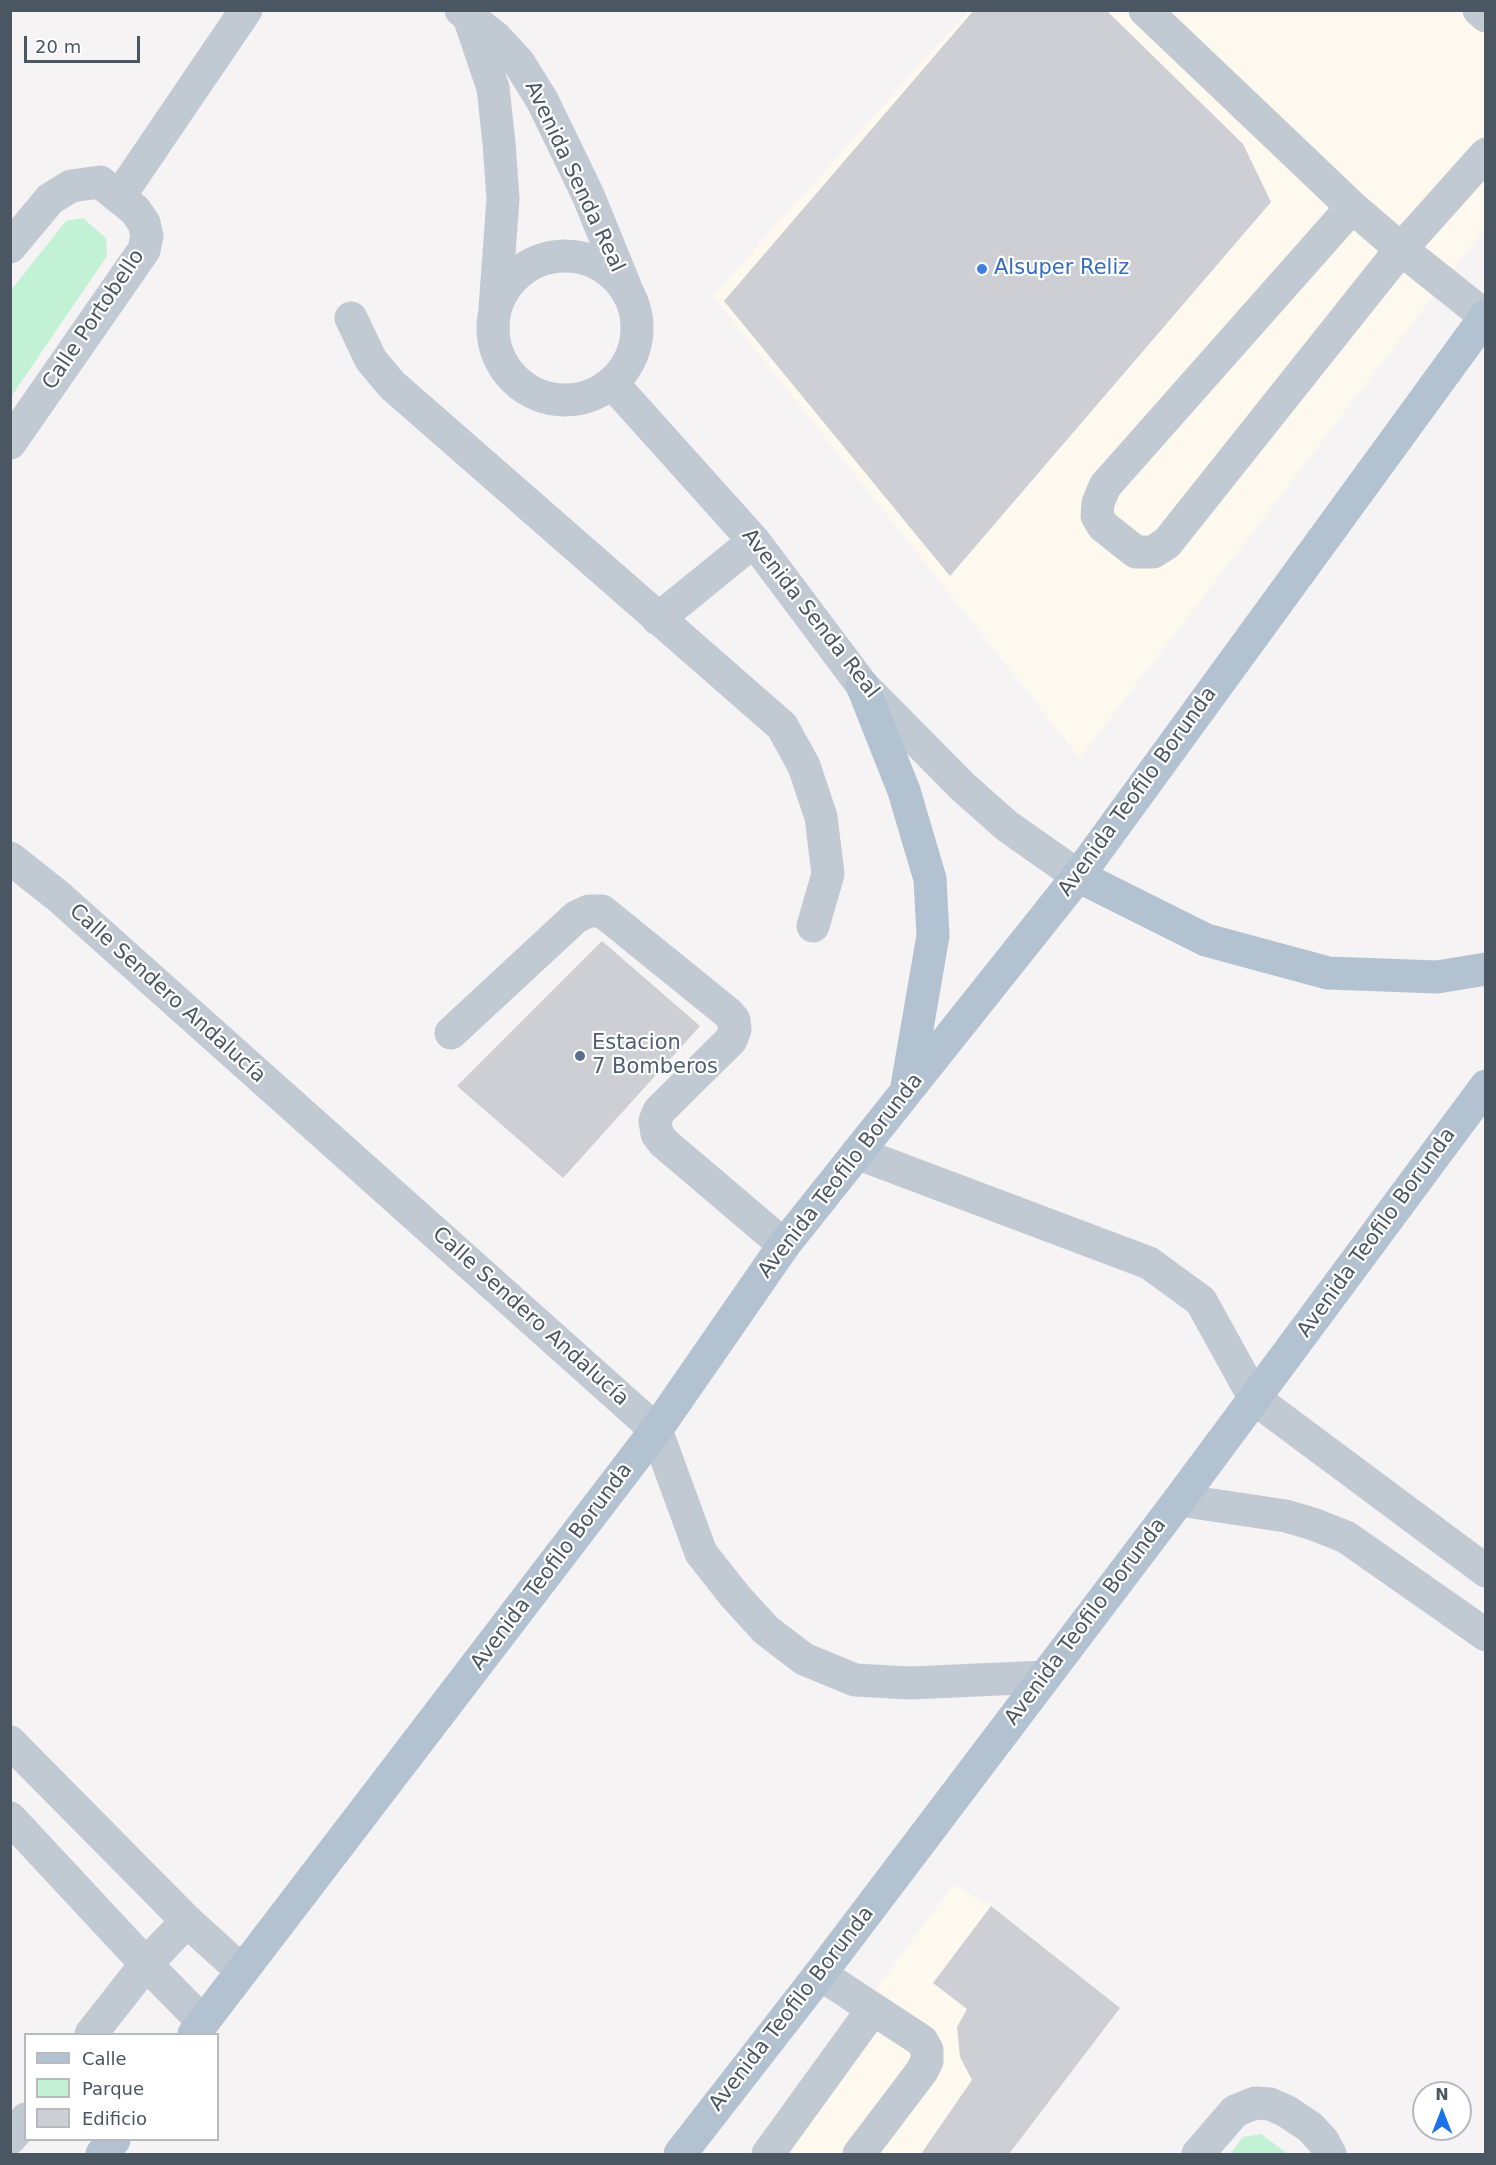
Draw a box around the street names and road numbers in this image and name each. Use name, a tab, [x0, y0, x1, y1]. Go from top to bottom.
street label: Avenida Senda Real	[519, 77, 629, 277]
street label: Calle Portobello	[38, 245, 150, 395]
street label: Avenida Senda Real	[736, 524, 884, 704]
street label: Avenida Teofilo Borunda	[1054, 682, 1222, 902]
street label: Calle Sendero Andalucía	[64, 899, 270, 1089]
street label: Avenida Teofilo Borunda	[753, 1069, 929, 1283]
street label: Avenida Teofilo Borunda	[1293, 1123, 1461, 1343]
street label: Calle Sendero Andalucía	[427, 1222, 633, 1412]
street label: Avenida Teofilo Borunda	[466, 1458, 638, 1676]
street label: Avenida Teofilo Borunda	[1000, 1513, 1172, 1731]
street label: Avenida Teofilo Borunda	[704, 1902, 880, 2116]

